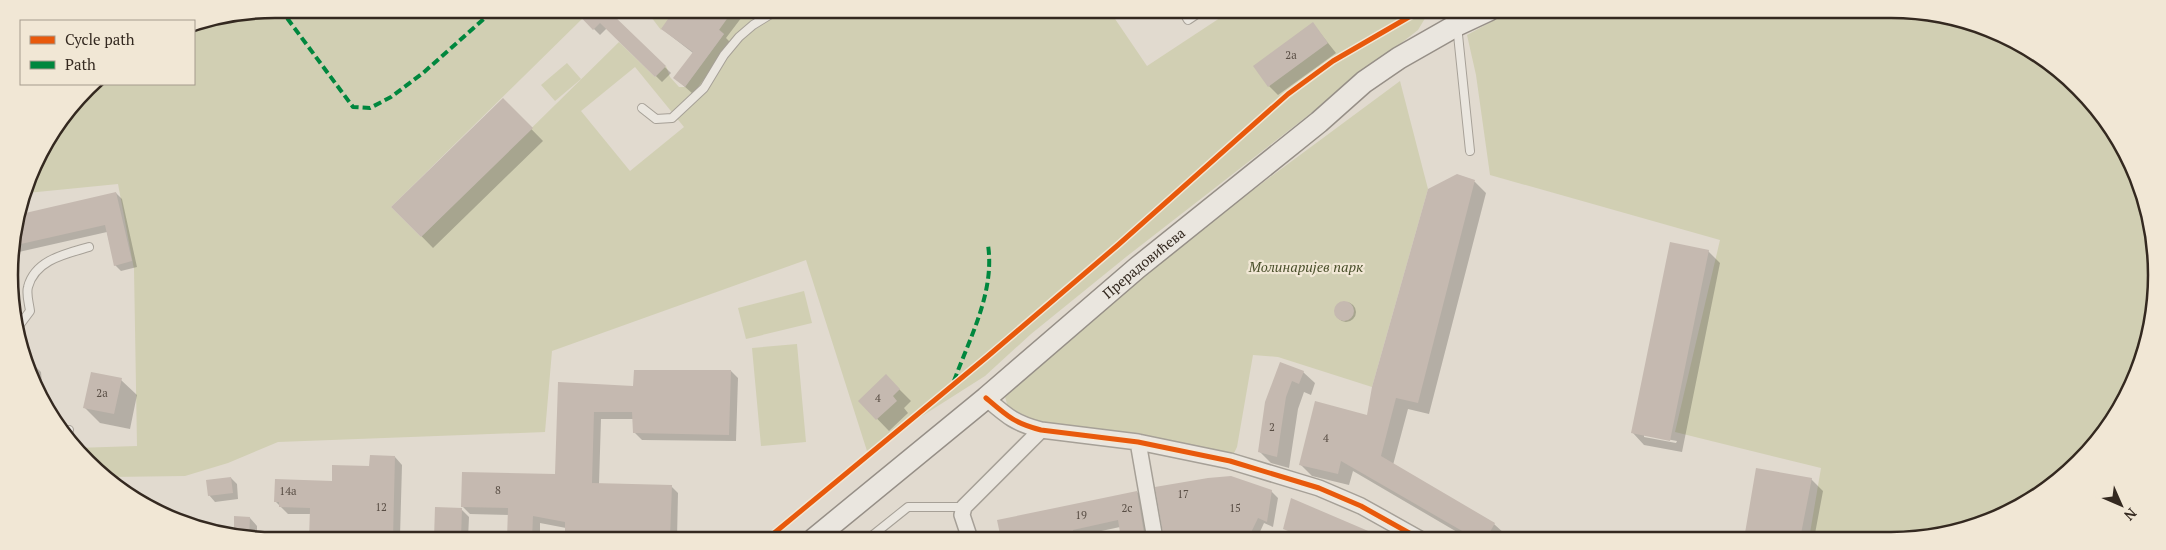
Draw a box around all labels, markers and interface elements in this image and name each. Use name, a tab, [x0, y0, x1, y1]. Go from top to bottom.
legend	[20, 20, 195, 85]
text: Cycle path	[65, 29, 135, 49]
house number: 2a	[1285, 48, 1297, 62]
text: Path	[65, 54, 96, 74]
street label: Прерадовићева	[1098, 223, 1189, 303]
park label: Молинаријев парк	[1248, 257, 1363, 276]
house number: 2a	[96, 386, 108, 400]
house number: 4	[875, 391, 881, 405]
house number: 2	[1269, 420, 1275, 434]
house number: 4	[1323, 431, 1329, 445]
north arrow	[2096, 480, 2146, 530]
house number: 8	[495, 483, 501, 497]
house number: 14a	[279, 484, 297, 498]
house number: 17	[1177, 487, 1189, 501]
house number: 12	[375, 500, 387, 514]
house number: 2c	[1122, 501, 1133, 515]
house number: 15	[1229, 501, 1241, 515]
text: N	[2120, 504, 2141, 525]
house number: 19	[1075, 508, 1087, 522]

